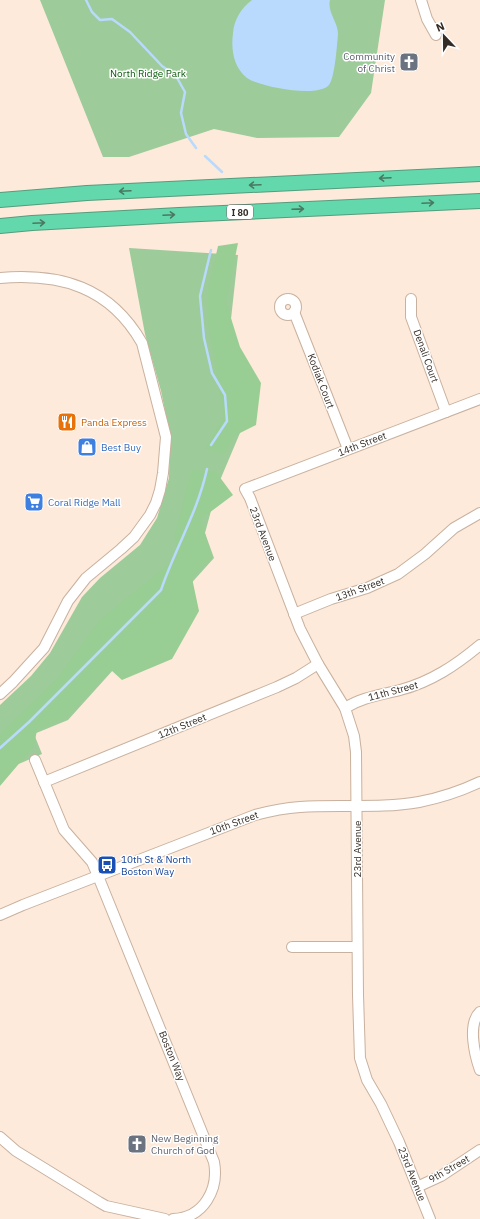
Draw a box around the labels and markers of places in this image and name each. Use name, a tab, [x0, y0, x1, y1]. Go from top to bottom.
place label: Community of Christ	[343, 50, 395, 75]
church icon: Community of Christ	[398, 51, 420, 73]
restaurant icon: Panda Express	[56, 411, 78, 433]
place label: Panda Express	[81, 416, 147, 429]
shop icon: Best Buy	[76, 436, 98, 458]
place label: Best Buy	[101, 441, 141, 454]
supermarket icon: Coral Ridge Mall	[23, 491, 45, 513]
place label: Coral Ridge Mall	[48, 496, 121, 509]
place label: 10th St & North Boston Way	[121, 853, 191, 878]
bus stop icon: 10th St & North Boston Way	[96, 854, 118, 876]
place label: New Beginning Church of God	[151, 1132, 219, 1157]
church icon: New Beginning Church of God	[126, 1133, 148, 1155]

